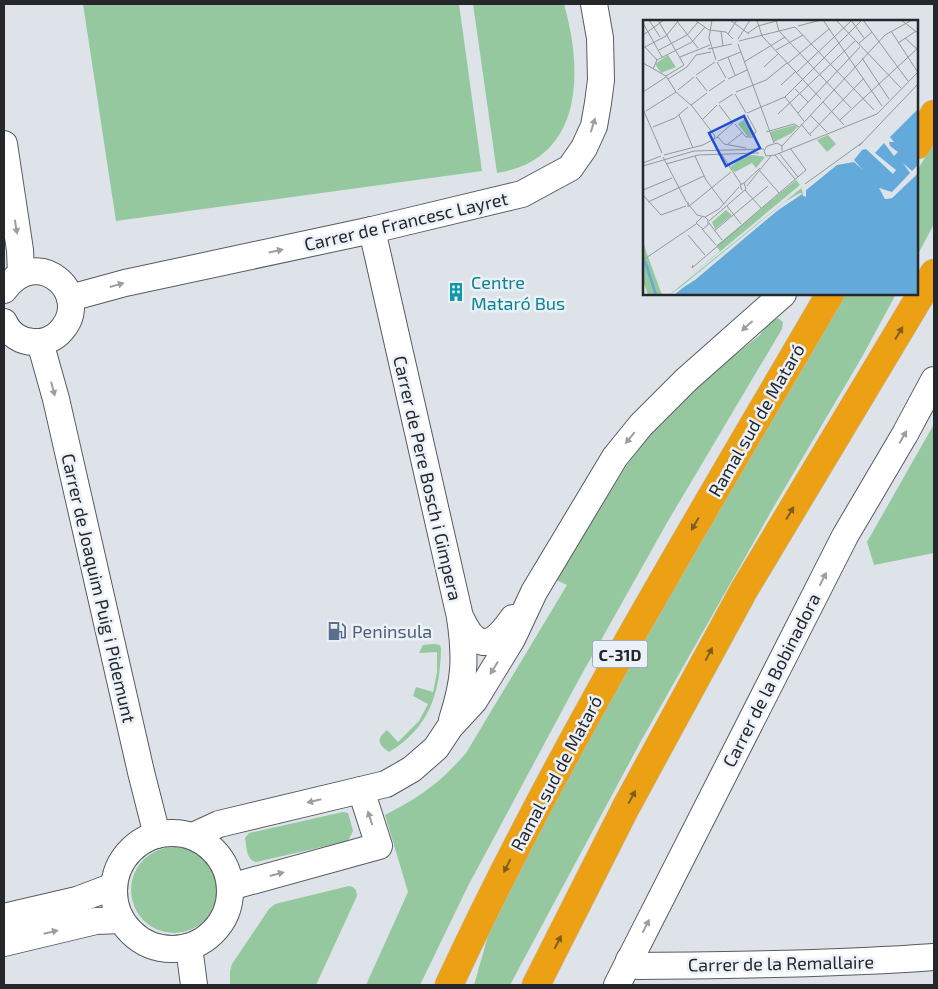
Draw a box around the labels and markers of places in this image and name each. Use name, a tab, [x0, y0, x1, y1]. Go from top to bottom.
place label: Centre Mataró Bus	[471, 271, 565, 314]
building icon: Centre Mataró Bus	[445, 281, 467, 303]
fuel station icon: Peninsula	[326, 620, 348, 642]
place label: Peninsula	[352, 620, 432, 642]

